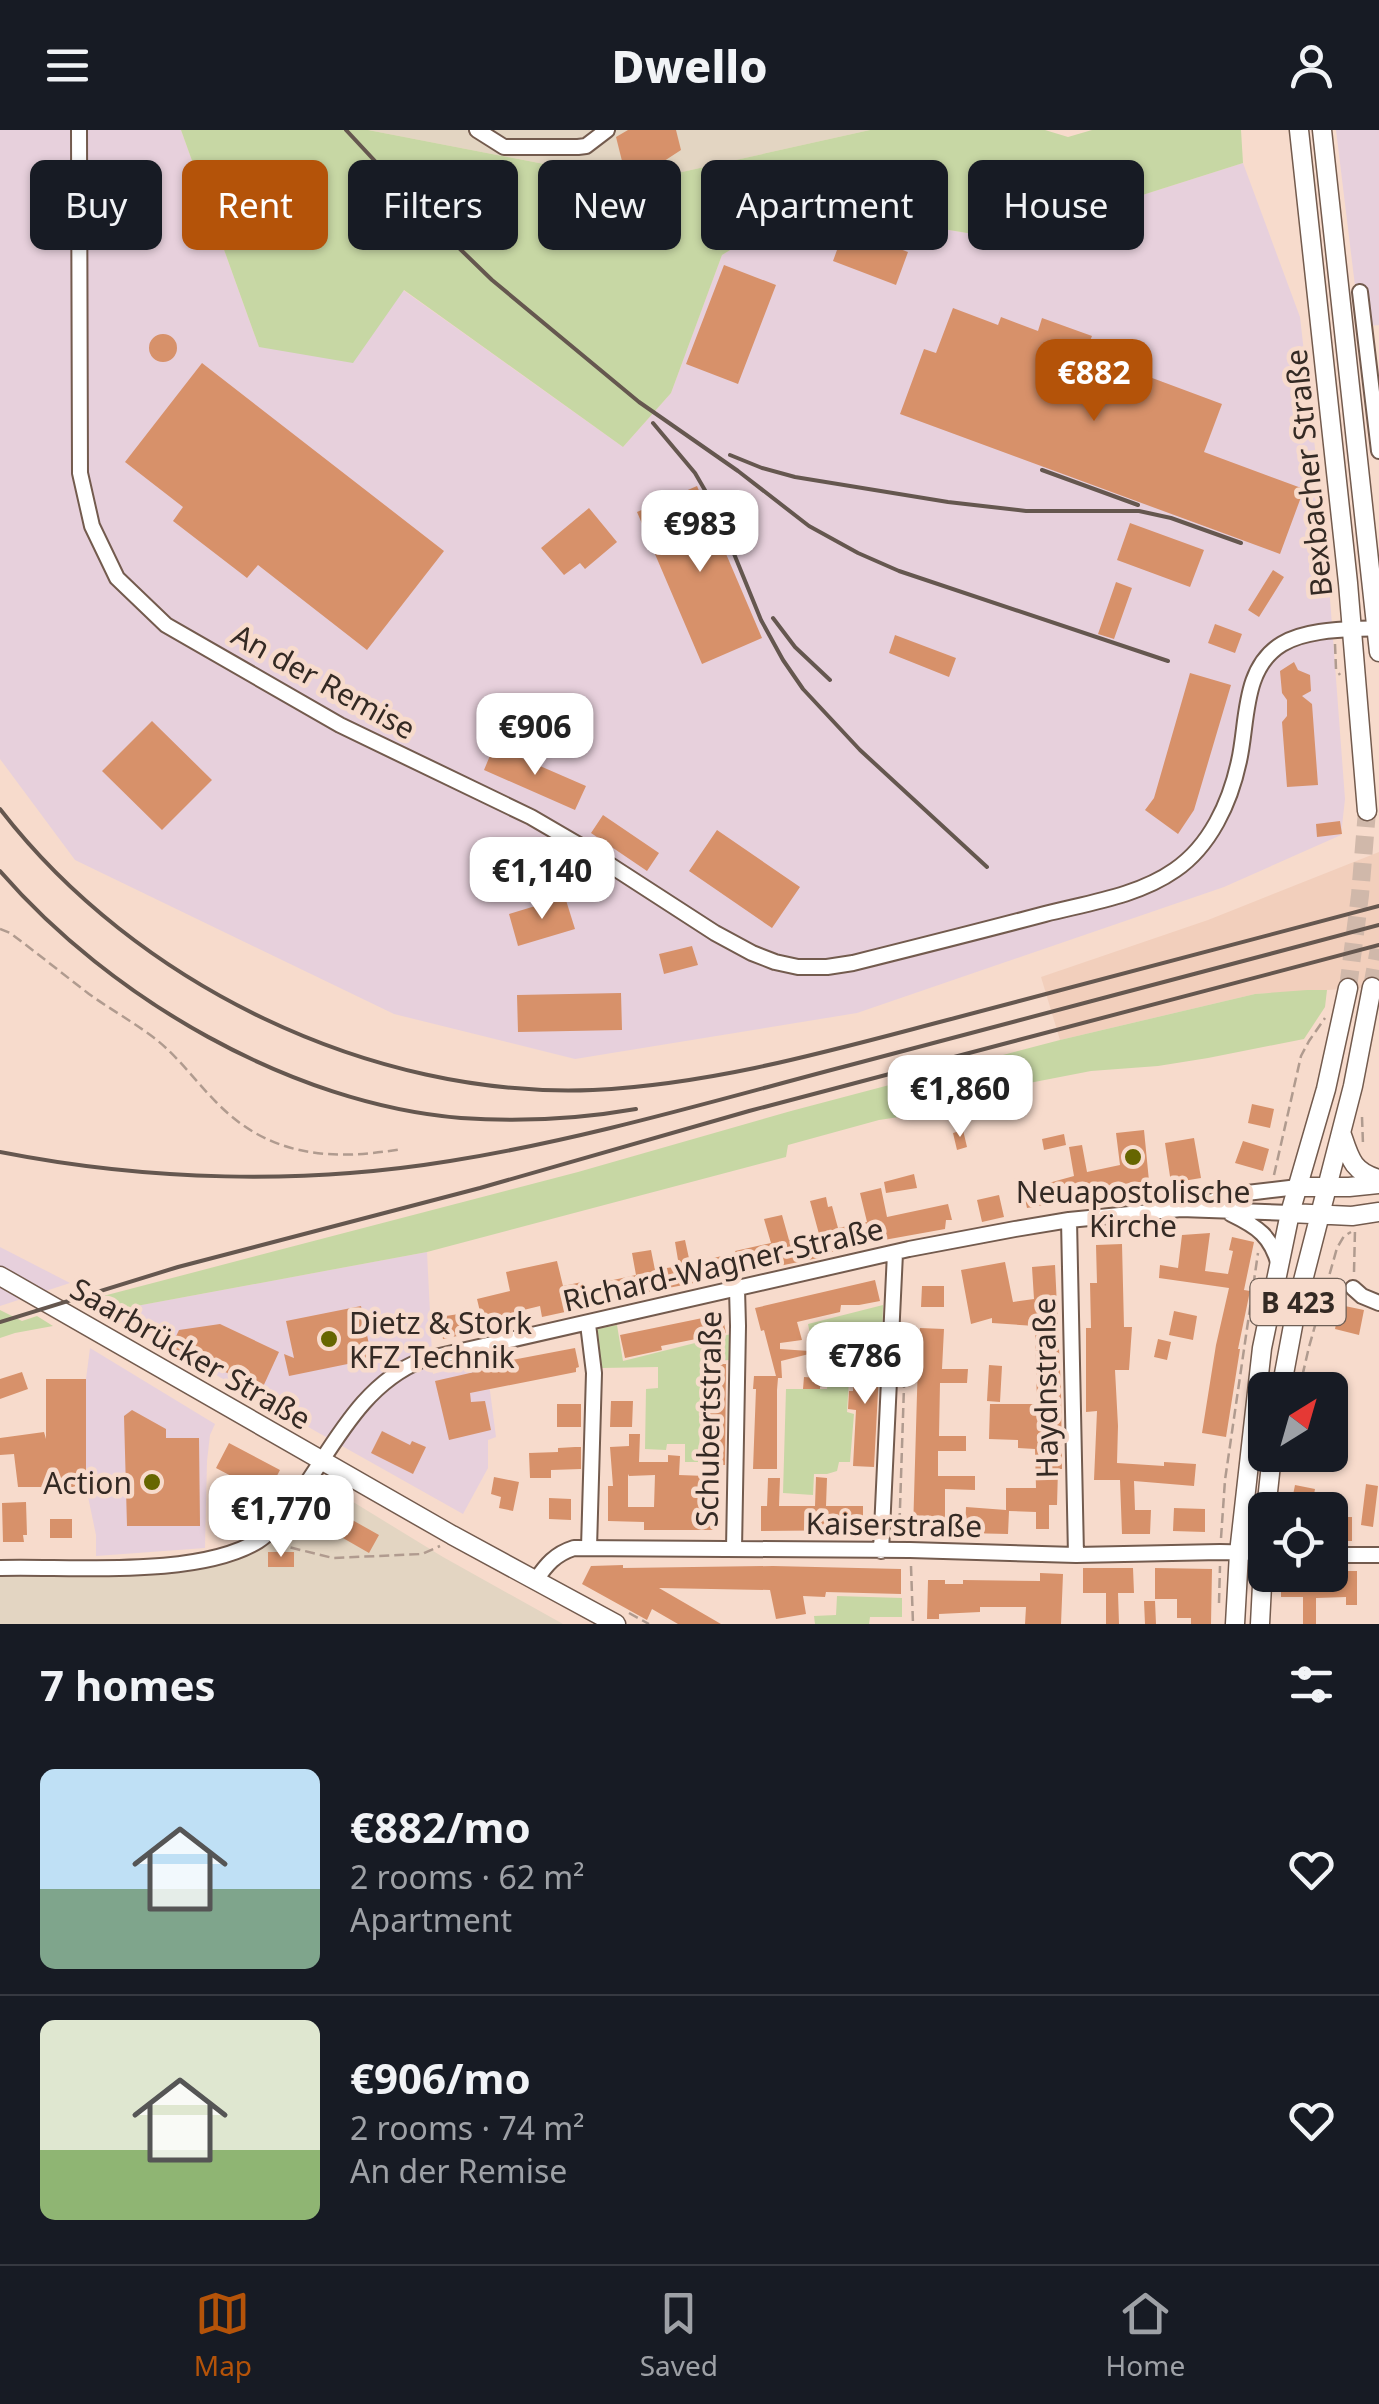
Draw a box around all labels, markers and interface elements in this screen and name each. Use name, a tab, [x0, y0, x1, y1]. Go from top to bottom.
text: Dwello	[611, 35, 768, 96]
icon: menu	[40, 38, 95, 93]
icon: person	[1284, 38, 1339, 93]
chip: Buy	[30, 160, 162, 250]
chip: Rent	[182, 160, 328, 250]
chip: Filters	[348, 160, 518, 250]
chip: New	[538, 160, 681, 250]
chip: Apartment	[701, 160, 948, 250]
chip: House	[968, 160, 1144, 250]
pin: €882	[1035, 339, 1153, 424]
street label: Bexbacher Straße	[1275, 347, 1341, 599]
text: €882	[1057, 350, 1131, 393]
pin: €983	[641, 490, 759, 575]
text: €983	[663, 501, 737, 544]
street label: An der Remise	[225, 614, 423, 748]
pin: €906	[476, 693, 594, 778]
text: €906	[498, 704, 572, 747]
pin: €1,140	[461, 837, 623, 922]
text: €1,140	[492, 848, 592, 891]
pin: €1,860	[879, 1055, 1041, 1140]
text: €1,860	[910, 1066, 1010, 1109]
marker: Neuapostolische Kirche	[1122, 1146, 1144, 1168]
place label: Neuapostolische Kirche	[1016, 1171, 1250, 1246]
street label: Richard-Wagner-Straße	[559, 1207, 887, 1321]
street label: Saarbrücker Straße	[63, 1267, 319, 1439]
road number: B 423	[1250, 1279, 1346, 1325]
street label: Haydnstraße	[1023, 1297, 1067, 1479]
place label: Dietz & Stork KFZ Technik	[349, 1302, 532, 1377]
street label: Schubertstraße	[686, 1311, 730, 1527]
pin: €786	[806, 1322, 924, 1407]
marker: Dietz & Stork KFZ Technik	[318, 1328, 340, 1350]
text: €786	[828, 1333, 902, 1376]
north arrow	[1248, 1372, 1348, 1472]
map controls	[1248, 1372, 1348, 1592]
place label: Action	[43, 1462, 132, 1503]
marker: Action	[141, 1471, 163, 1493]
pin: €1,770	[200, 1475, 362, 1560]
text: €1,770	[231, 1486, 331, 1529]
button: locate	[1248, 1492, 1348, 1592]
street label: Kaiserstraße	[805, 1502, 983, 1546]
text: 7 homes	[40, 1656, 216, 1713]
icon: filters	[1284, 1657, 1339, 1712]
text: €882/mo	[350, 1798, 531, 1855]
icon: home	[120, 1809, 240, 1929]
icon: heart	[1284, 1842, 1339, 1897]
text: 2 rooms · 62 m²	[350, 1855, 584, 1898]
text: Apartment	[350, 1898, 512, 1941]
text: €906/mo	[350, 2049, 531, 2106]
icon: home	[120, 2060, 240, 2180]
icon: heart	[1284, 2093, 1339, 2148]
text: 2 rooms · 74 m²	[350, 2106, 584, 2149]
text: An der Remise	[350, 2149, 567, 2192]
tab: Map	[194, 2286, 252, 2384]
tab: Saved	[640, 2286, 718, 2384]
tab: Home	[1106, 2286, 1185, 2384]

